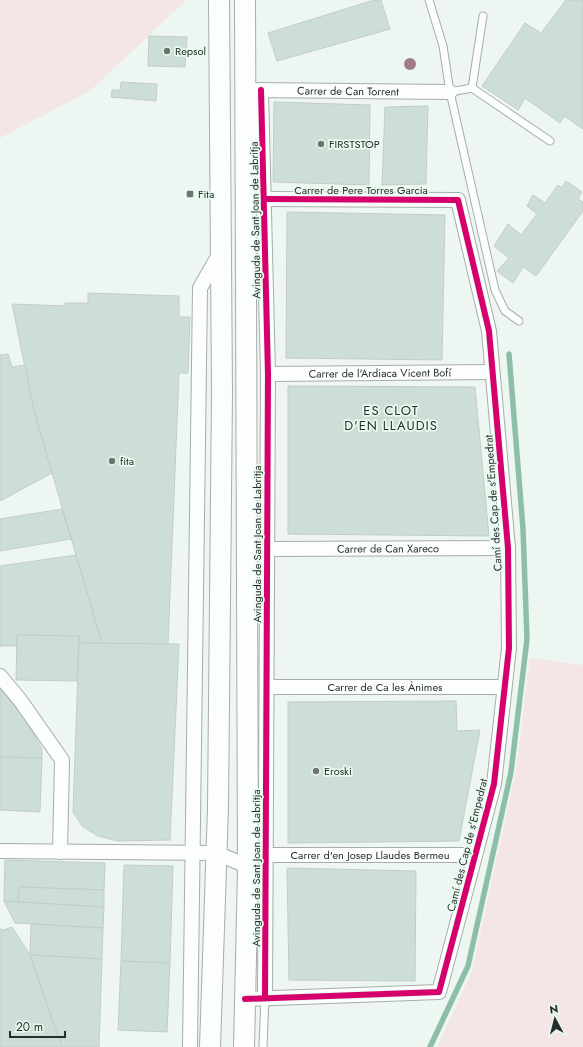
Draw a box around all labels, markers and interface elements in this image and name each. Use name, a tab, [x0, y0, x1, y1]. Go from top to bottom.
place label: Repsol	[175, 43, 206, 59]
marker: Repsol	[162, 46, 172, 56]
street label: Carrer de Can Torrent	[297, 82, 399, 99]
place label: FIRSTSTOP	[329, 136, 380, 152]
marker: FIRSTSTOP	[316, 139, 326, 149]
street label: Avinguda de Sant Joan de Labritja	[246, 141, 264, 299]
street label: Carrer de Pere Torres Garcia	[294, 182, 428, 198]
place label: Fita	[198, 186, 214, 202]
marker: Fita	[185, 189, 195, 199]
street label: Carrer de l'Ardiaca Vicent Bofí	[309, 364, 453, 382]
district label: ES CLOT D'EN LLAUDIS	[344, 401, 438, 435]
street label: Camí des Cap de s'Empedrat	[480, 434, 506, 572]
place label: fita	[120, 453, 134, 469]
marker: fita	[107, 456, 117, 466]
street label: Avinguda de Sant Joan de Labritja	[249, 465, 265, 623]
street label: Carrer de Can Xareco	[337, 540, 439, 557]
street label: Carrer de Ca les Ànimes	[328, 679, 443, 695]
place label: Eroski	[324, 763, 352, 779]
marker: Eroski	[311, 766, 321, 776]
street label: Camí des Cap de s'Empedrat	[443, 776, 491, 913]
street label: Avinguda de Sant Joan de Labritja	[248, 789, 264, 947]
street label: Carrer d'en Josep Llaudes Bermeu	[291, 847, 449, 863]
north arrow	[535, 999, 575, 1039]
text: N	[548, 1001, 559, 1018]
scale bar	[10, 1013, 65, 1039]
text: 20 m	[16, 1018, 43, 1036]

